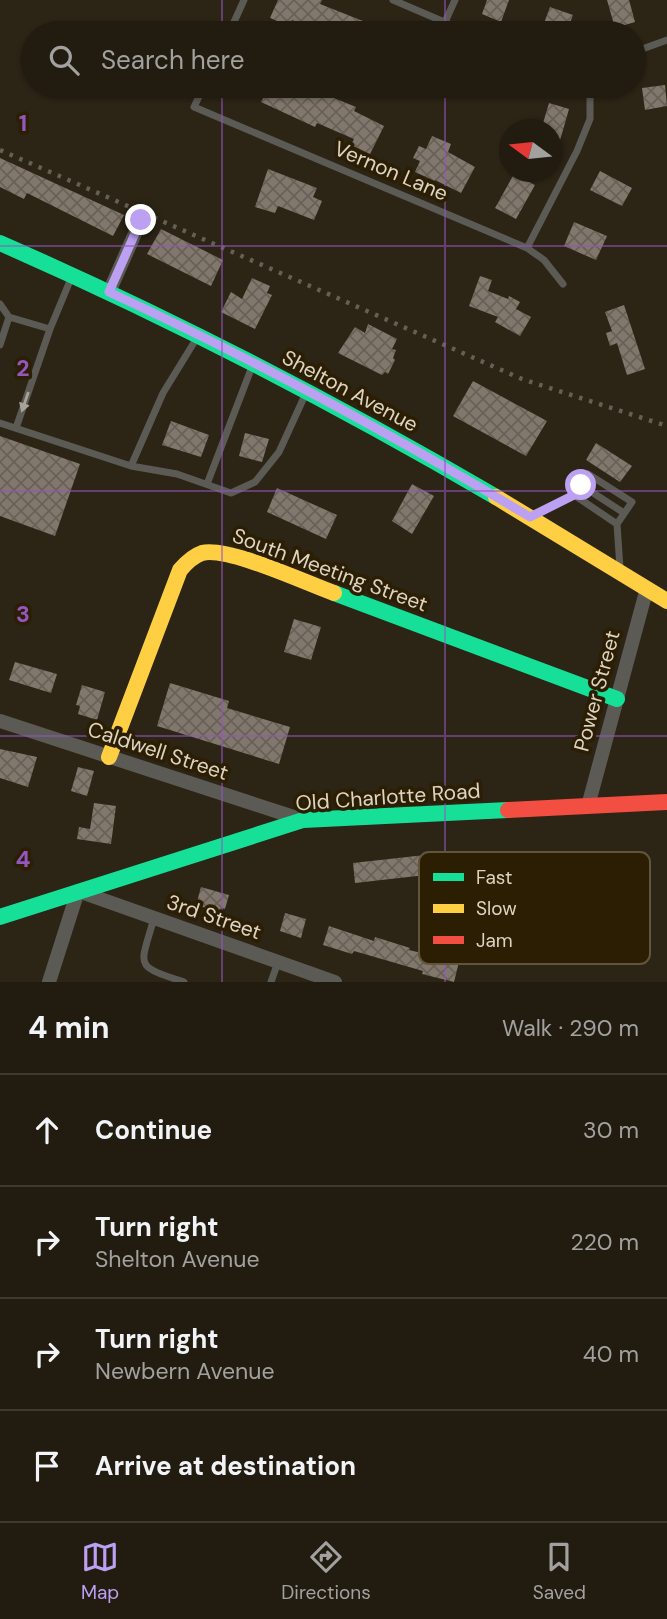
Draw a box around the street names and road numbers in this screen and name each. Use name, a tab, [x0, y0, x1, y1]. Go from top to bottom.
street label: Vernon Lane	[330, 134, 452, 208]
street label: Shelton Avenue	[277, 343, 423, 439]
street label: South Meeting Street	[228, 522, 432, 618]
street label: Power Street	[567, 627, 627, 755]
street label: Caldwell Street	[84, 715, 232, 787]
street label: Old Charlotte Road	[295, 777, 481, 817]
street label: 3rd Street	[163, 888, 265, 946]

